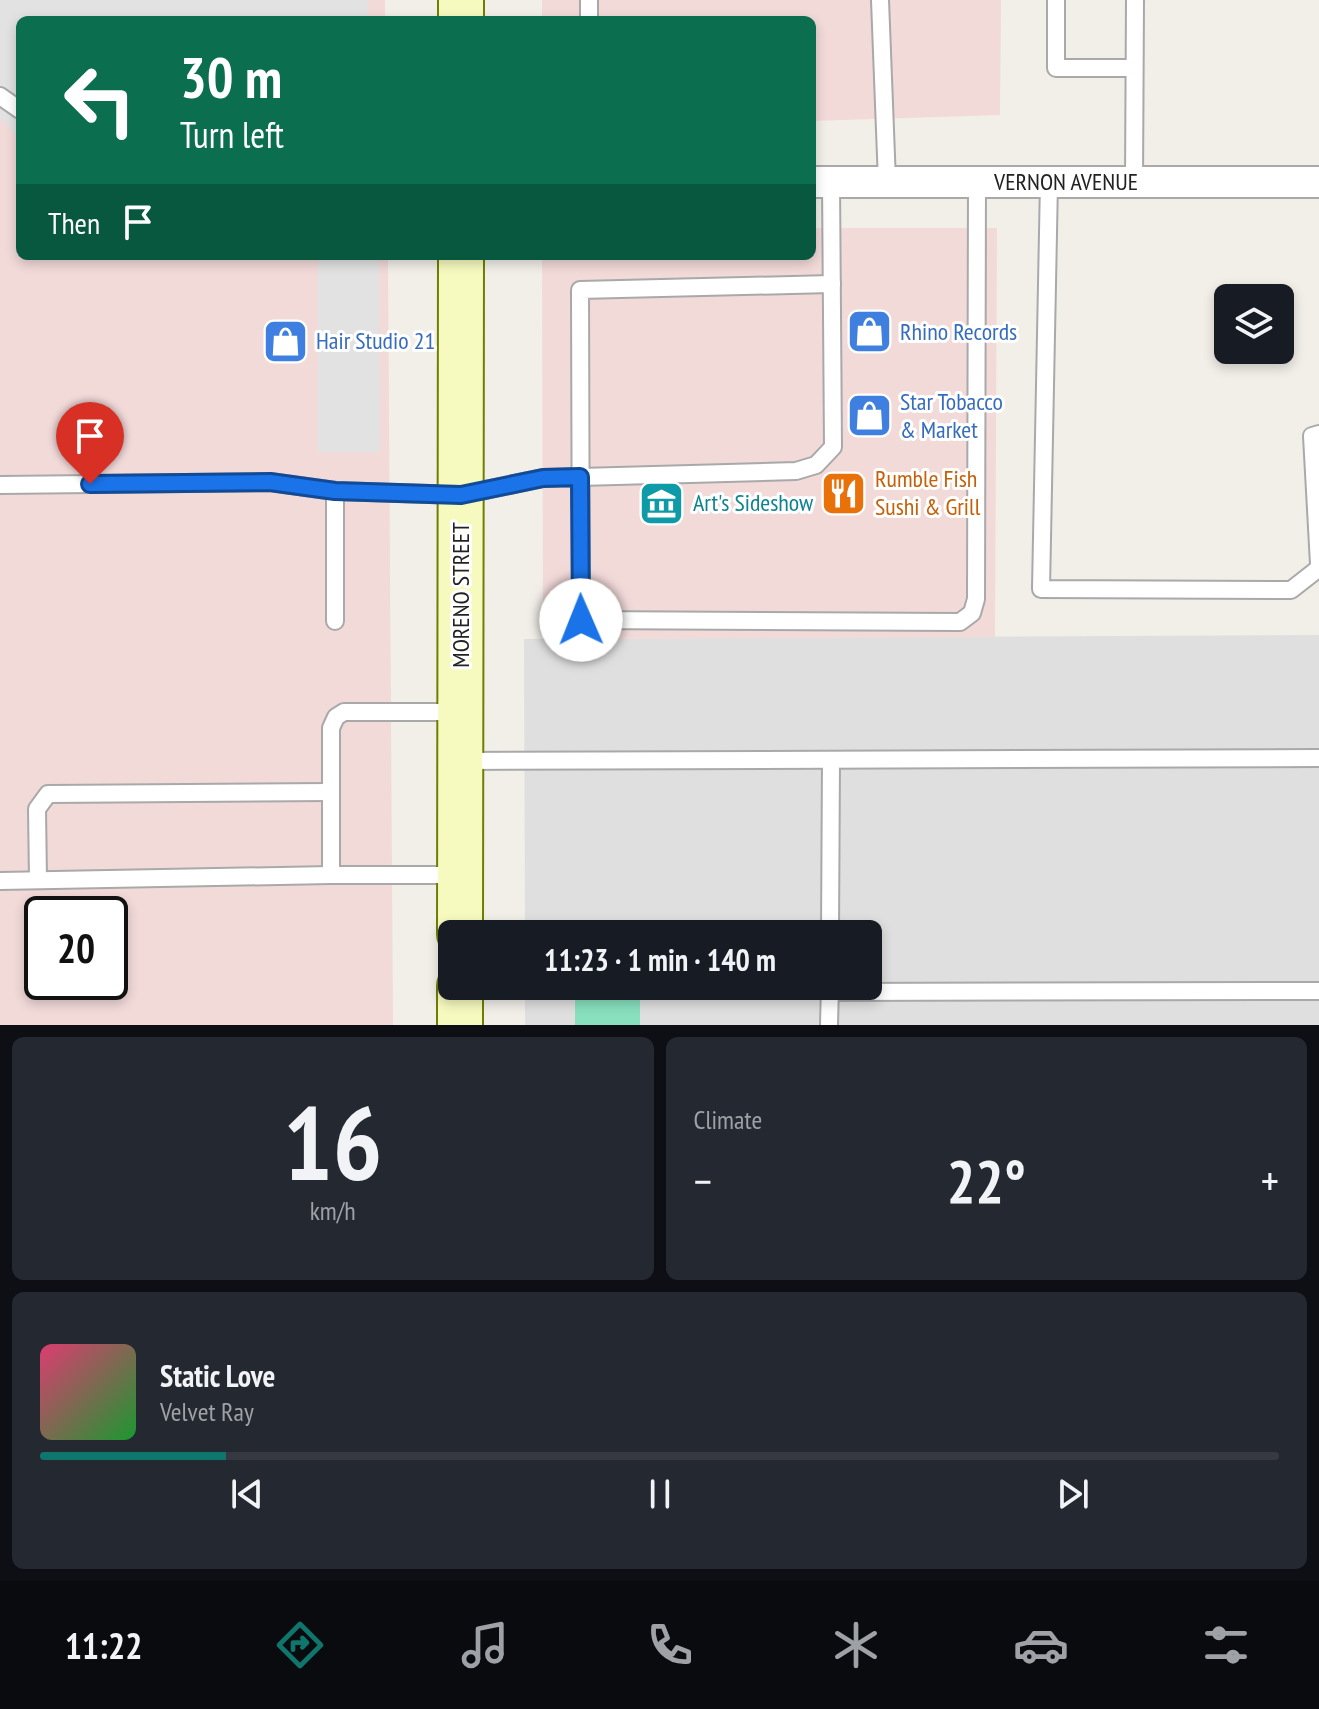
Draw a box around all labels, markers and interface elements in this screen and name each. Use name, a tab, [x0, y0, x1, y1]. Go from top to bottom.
text: 30 m	[180, 41, 282, 113]
icon: left	[48, 48, 152, 152]
text: Turn left	[180, 111, 284, 158]
street label: VERNON AVENUE	[993, 166, 1138, 197]
icon: arrive	[116, 200, 160, 244]
text: Then	[48, 203, 100, 242]
map controls	[1214, 284, 1294, 364]
button: layers	[1214, 284, 1294, 364]
shop icon: Rhino Records	[845, 308, 893, 356]
place label: Rhino Records	[900, 316, 1017, 347]
shop icon: Hair Studio 21	[261, 317, 309, 365]
place label: Hair Studio 21	[316, 325, 435, 356]
place label: Star Tobacco & Market	[900, 386, 1003, 445]
shop icon: Star Tobacco & Market	[845, 392, 893, 440]
pin	[56, 402, 124, 484]
icon: arrive	[68, 414, 112, 458]
place label: Rumble Fish Sushi & Grill	[875, 463, 981, 522]
restaurant icon: Rumble Fish Sushi & Grill	[820, 469, 868, 517]
museum icon: Art's Sideshow	[638, 479, 686, 527]
place label: Art's Sideshow	[693, 487, 814, 518]
street label: MORENO STREET	[445, 522, 476, 668]
position arrow	[539, 578, 623, 662]
speed limit sign: 20	[24, 896, 128, 1000]
text: 11:23 · 1 min · 140 m	[544, 940, 776, 979]
text: 16	[283, 1074, 382, 1209]
text: Climate	[694, 1103, 762, 1136]
text: 22°	[947, 1142, 1026, 1220]
text: −	[694, 1152, 712, 1209]
text: +	[1261, 1152, 1279, 1209]
text: km/h	[310, 1194, 356, 1227]
text: Static Love	[160, 1356, 275, 1395]
text: Velvet Ray	[160, 1395, 254, 1428]
icon: previous	[225, 1472, 269, 1516]
icon: pause	[638, 1472, 682, 1516]
icon: next	[1051, 1472, 1095, 1516]
icon: directions	[272, 1617, 328, 1673]
icon: music	[457, 1617, 513, 1673]
icon: phone	[642, 1617, 698, 1673]
icon: climate	[828, 1617, 884, 1673]
icon: car	[1013, 1617, 1069, 1673]
icon: filters	[1198, 1617, 1254, 1673]
text: 11:22	[65, 1622, 143, 1669]

